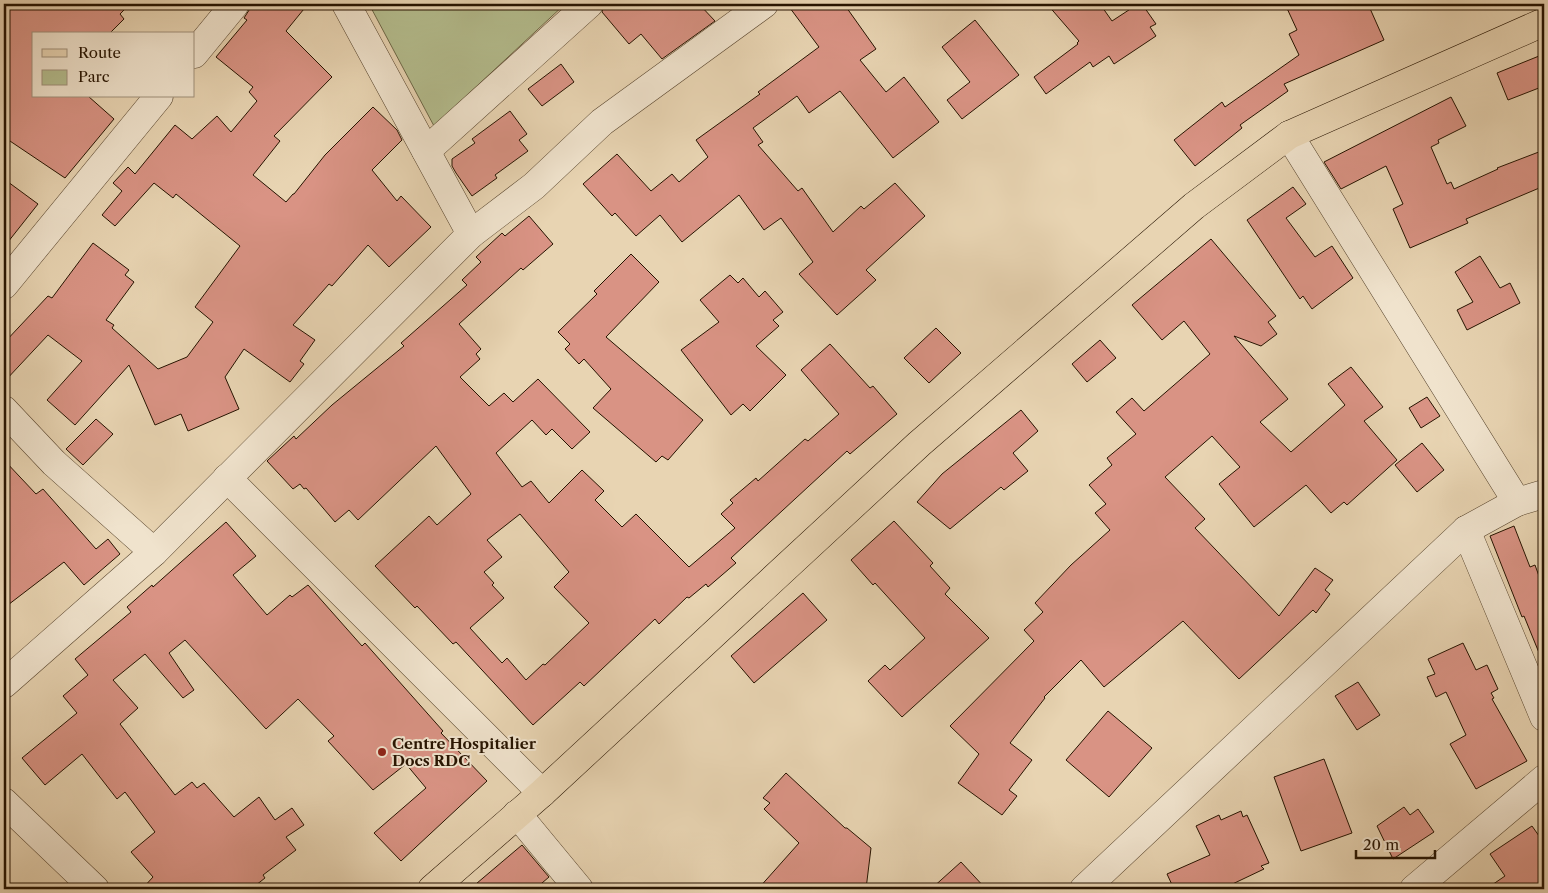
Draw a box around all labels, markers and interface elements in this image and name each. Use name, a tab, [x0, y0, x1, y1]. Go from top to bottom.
legend	[32, 32, 195, 98]
text: Route	[78, 43, 121, 62]
text: Parc	[78, 67, 110, 86]
place label: Centre Hospitalier Docs RDC	[392, 734, 537, 770]
marker: Centre Hospitalier Docs RDC	[376, 746, 388, 758]
scale bar	[1356, 828, 1434, 860]
text: 20 m	[1363, 835, 1399, 854]

